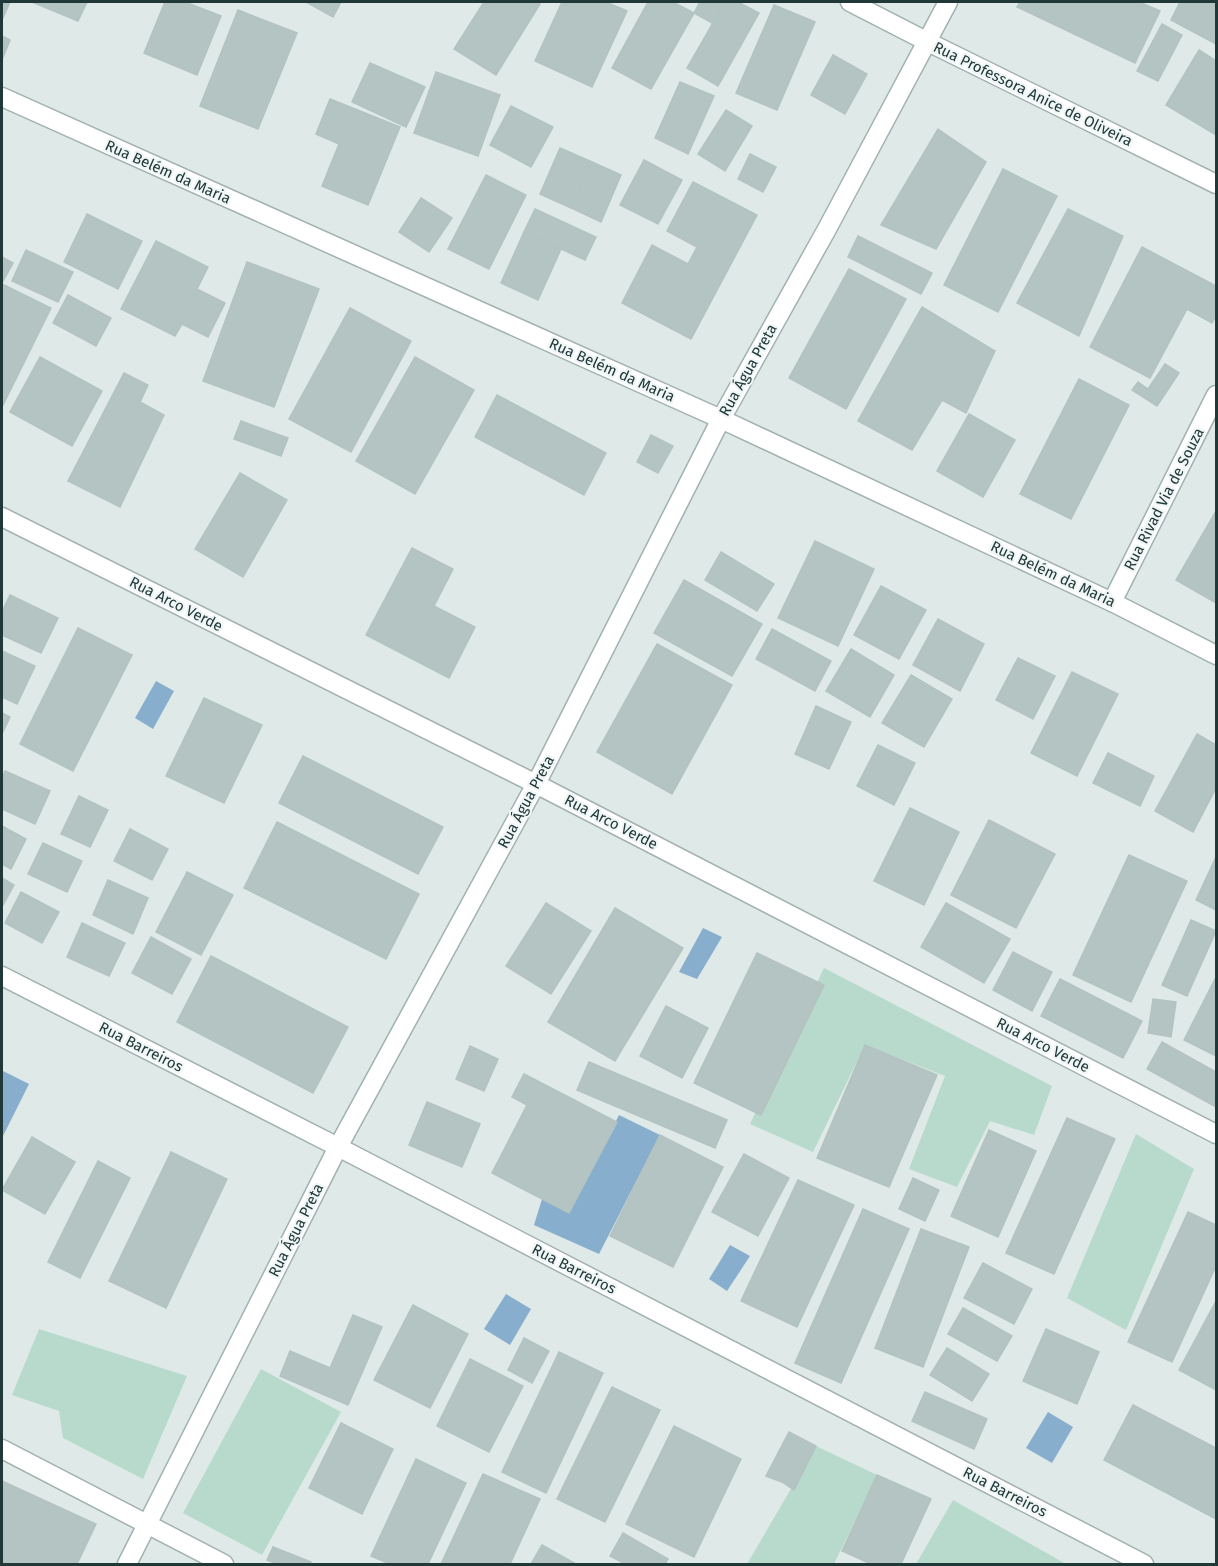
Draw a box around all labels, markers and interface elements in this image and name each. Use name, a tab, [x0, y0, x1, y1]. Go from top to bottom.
street label: Rua Professora Anice de Oliveira	[930, 38, 1136, 150]
street label: Rua Belém da Maria	[102, 136, 234, 208]
street label: Rua Água Preta	[715, 321, 781, 419]
street label: Rua Belém da Maria	[546, 334, 678, 406]
street label: Rua Rivad Via de Souza	[1120, 425, 1208, 573]
street label: Rua Belém da Maria	[988, 537, 1118, 611]
street label: Rua Arco Verde	[126, 573, 226, 635]
street label: Rua Água Preta	[494, 753, 558, 851]
street label: Rua Arco Verde	[561, 791, 661, 853]
street label: Rua Arco Verde	[993, 1014, 1093, 1076]
street label: Rua Barreiros	[96, 1018, 186, 1076]
street label: Rua Água Preta	[265, 1180, 327, 1280]
street label: Rua Barreiros	[529, 1240, 619, 1298]
street label: Rua Barreiros	[960, 1463, 1050, 1521]

